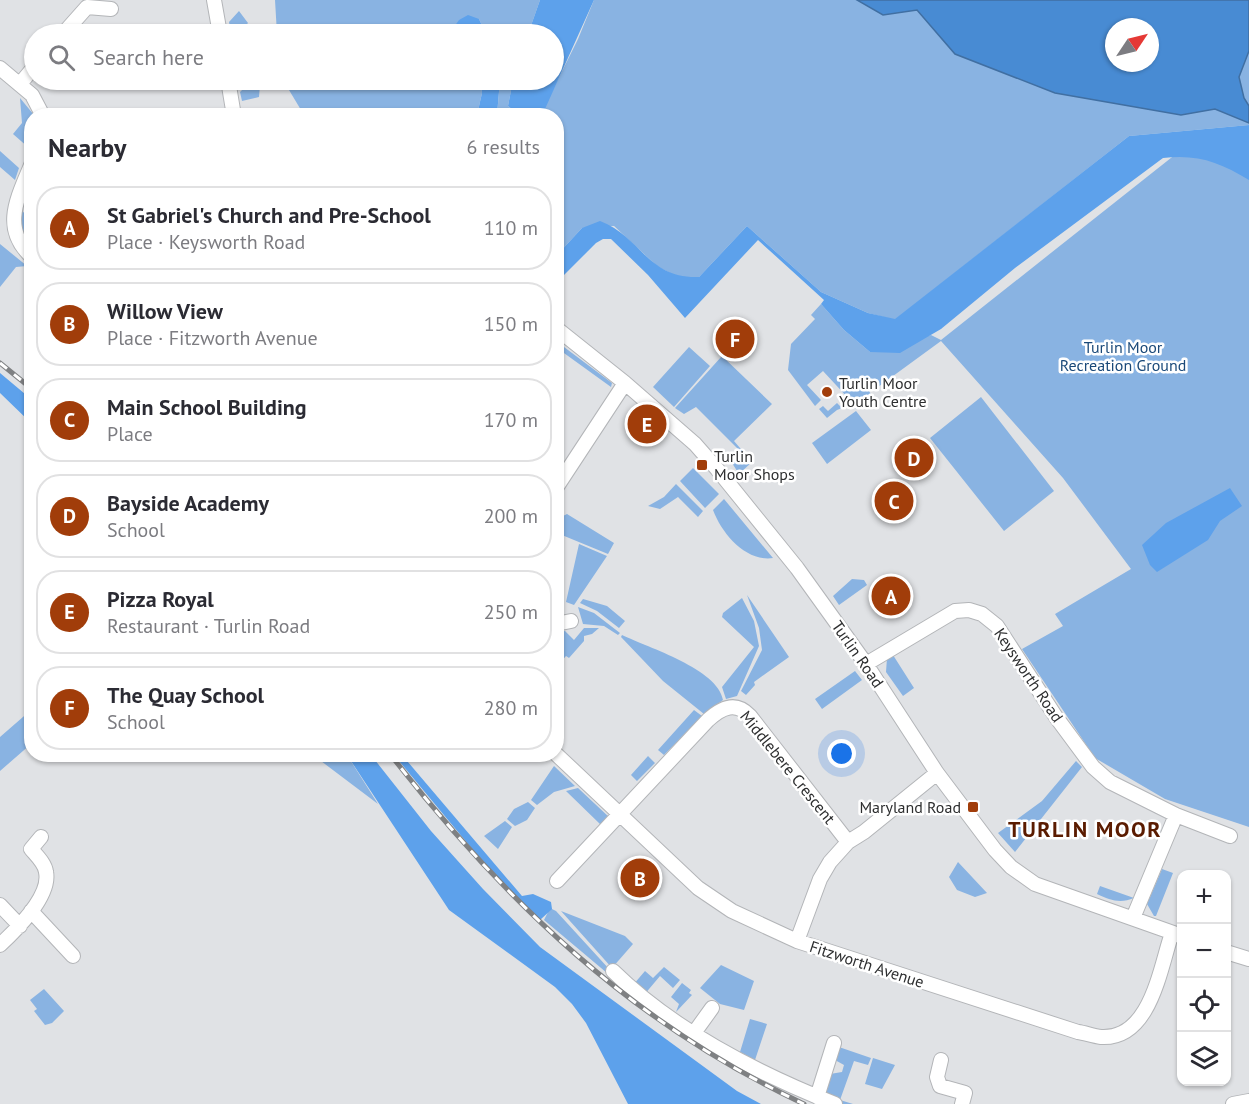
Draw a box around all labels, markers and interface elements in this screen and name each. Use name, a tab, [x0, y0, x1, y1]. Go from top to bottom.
north arrow	[1105, 18, 1159, 72]
search box	[24, 24, 564, 90]
icon: search	[45, 41, 78, 74]
text: Search here	[93, 43, 204, 71]
text: Nearby	[48, 131, 126, 164]
text: 6 results	[467, 134, 540, 160]
text: St Gabriel's Church and Pre-School	[107, 201, 431, 229]
text: A	[63, 215, 76, 241]
text: 110 m	[484, 215, 538, 241]
text: Place · Keysworth Road	[107, 229, 305, 255]
text: Willow View	[107, 297, 223, 325]
text: B	[64, 311, 75, 337]
text: 150 m	[484, 311, 538, 337]
pin: F	[716, 316, 754, 362]
text: Place · Fitzworth Avenue	[107, 325, 318, 351]
park label: Turlin Moor Recreation Ground	[1060, 337, 1186, 375]
place label: Turlin Moor Youth Centre	[839, 373, 927, 411]
marker: Turlin Moor Youth Centre	[820, 385, 834, 399]
text: Main School Building	[107, 393, 307, 421]
pin: E	[628, 402, 666, 446]
text: C	[64, 407, 75, 433]
text: 170 m	[484, 407, 538, 433]
text: Place	[107, 421, 153, 447]
pin: D	[894, 436, 934, 480]
place label: Turlin Moor Shops	[714, 446, 795, 484]
marker: Turlin Moor Shops	[695, 458, 709, 472]
pin: C	[874, 478, 914, 524]
text: Bayside Academy	[107, 489, 269, 517]
text: D	[63, 503, 76, 529]
text: 200 m	[484, 503, 538, 529]
text: School	[107, 517, 165, 543]
pin: A	[872, 574, 910, 618]
text: Pizza Royal	[107, 585, 214, 613]
text: E	[64, 599, 75, 625]
text: 250 m	[484, 599, 538, 625]
text: Restaurant · Turlin Road	[107, 613, 310, 639]
street label: Turlin Road	[828, 617, 888, 691]
street label: Keysworth Road	[990, 624, 1068, 726]
text: The Quay School	[107, 681, 264, 709]
text: F	[64, 695, 75, 721]
text: 280 m	[484, 695, 538, 721]
street label: Middlebere Crescent	[736, 706, 840, 828]
text: School	[107, 709, 165, 735]
your location	[827, 739, 856, 768]
place label: Maryland Road	[859, 797, 961, 817]
marker: Maryland Road	[966, 800, 980, 814]
district label: TURLIN MOOR	[1008, 815, 1162, 843]
pin: B	[620, 856, 660, 900]
map controls	[1177, 870, 1231, 1086]
button: +	[1177, 870, 1231, 924]
button: −	[1177, 924, 1231, 978]
street label: Fitzworth Avenue	[807, 936, 927, 992]
button: locate	[1177, 978, 1231, 1032]
button: layers	[1177, 1032, 1231, 1086]

